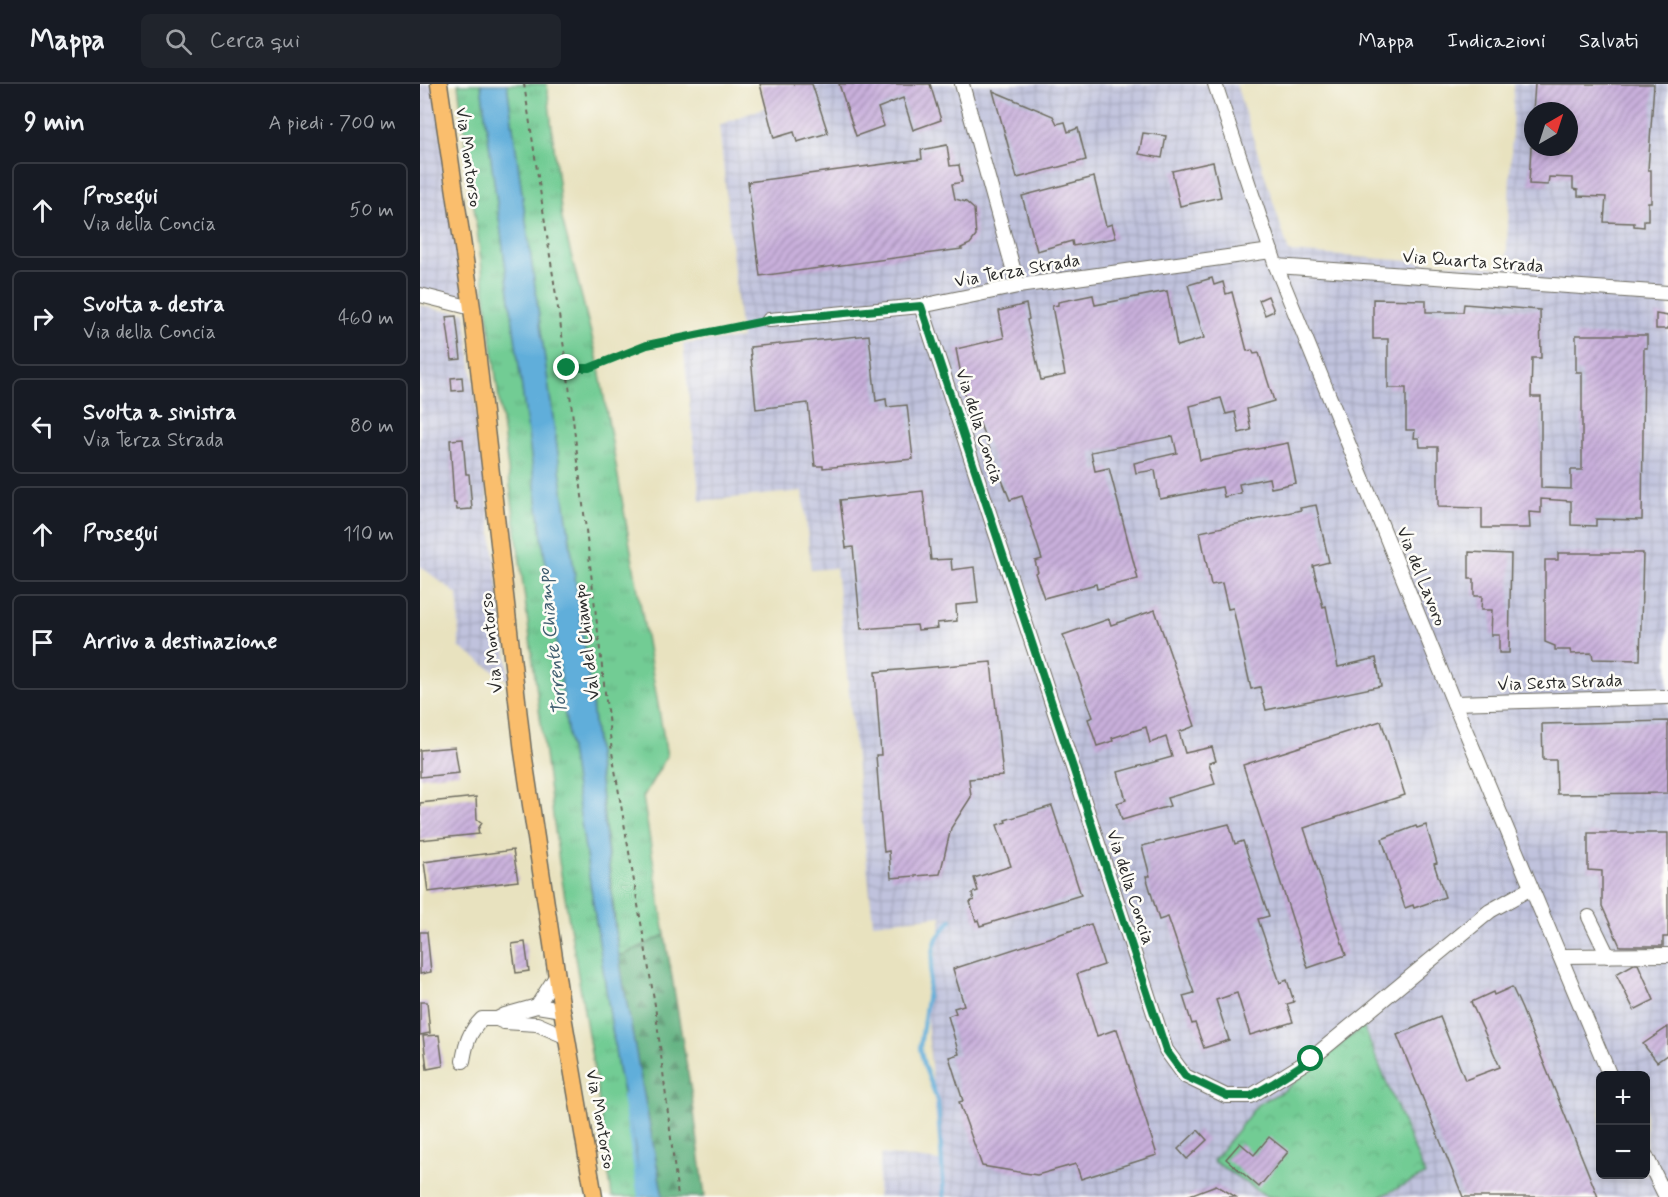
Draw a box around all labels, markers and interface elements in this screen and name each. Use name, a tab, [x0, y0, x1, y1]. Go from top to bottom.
search box	[141, 14, 561, 68]
text: Mappa	[30, 23, 105, 60]
icon: search	[162, 25, 195, 58]
text: Cerca qui	[210, 27, 300, 55]
text: Mappa	[1358, 27, 1414, 55]
text: Indicazioni	[1447, 27, 1546, 55]
text: Salvati	[1579, 27, 1638, 55]
north arrow	[1524, 102, 1578, 156]
text: 9 min	[24, 106, 85, 140]
street label: Via Montorso	[449, 106, 487, 209]
text: A piedi · 700 m	[269, 110, 396, 137]
text: Prosegui	[83, 183, 158, 211]
icon: ahead	[26, 194, 59, 227]
text: 50 m	[349, 197, 394, 224]
text: Via della Concia	[83, 211, 216, 238]
street label: Via Quarta Strada	[1401, 245, 1544, 279]
street label: Via Terza Strada	[953, 248, 1082, 294]
text: Svolta a destra	[83, 291, 225, 319]
icon: right	[26, 302, 59, 335]
text: 460 m	[338, 305, 394, 332]
text: Via della Concia	[83, 319, 216, 346]
route end	[553, 354, 579, 380]
street label: Via della Concia	[949, 366, 1009, 487]
text: Svolta a sinistra	[83, 399, 237, 427]
icon: left	[26, 410, 59, 443]
text: 80 m	[350, 413, 394, 440]
text: Via Terza Strada	[83, 427, 224, 454]
icon: ahead	[26, 518, 59, 551]
text: Prosegui	[83, 520, 158, 548]
text: 110 m	[343, 521, 394, 548]
street label: Via del Lavoro	[1390, 523, 1452, 630]
water label: Torrente Chiampo	[530, 565, 575, 717]
street label: Val del Chiampo	[568, 582, 606, 701]
street label: Via Montorso	[475, 592, 509, 694]
icon: arrive	[26, 626, 59, 659]
text: Arrivo a destinazione	[83, 628, 277, 656]
street label: Via Sesta Strada	[1497, 669, 1623, 697]
street label: Via della Concia	[1100, 827, 1160, 948]
route start	[1297, 1045, 1323, 1071]
street label: Via Montorso	[579, 1068, 621, 1171]
map controls	[1596, 1071, 1650, 1179]
button: +	[1596, 1071, 1650, 1125]
button: −	[1596, 1125, 1650, 1179]

